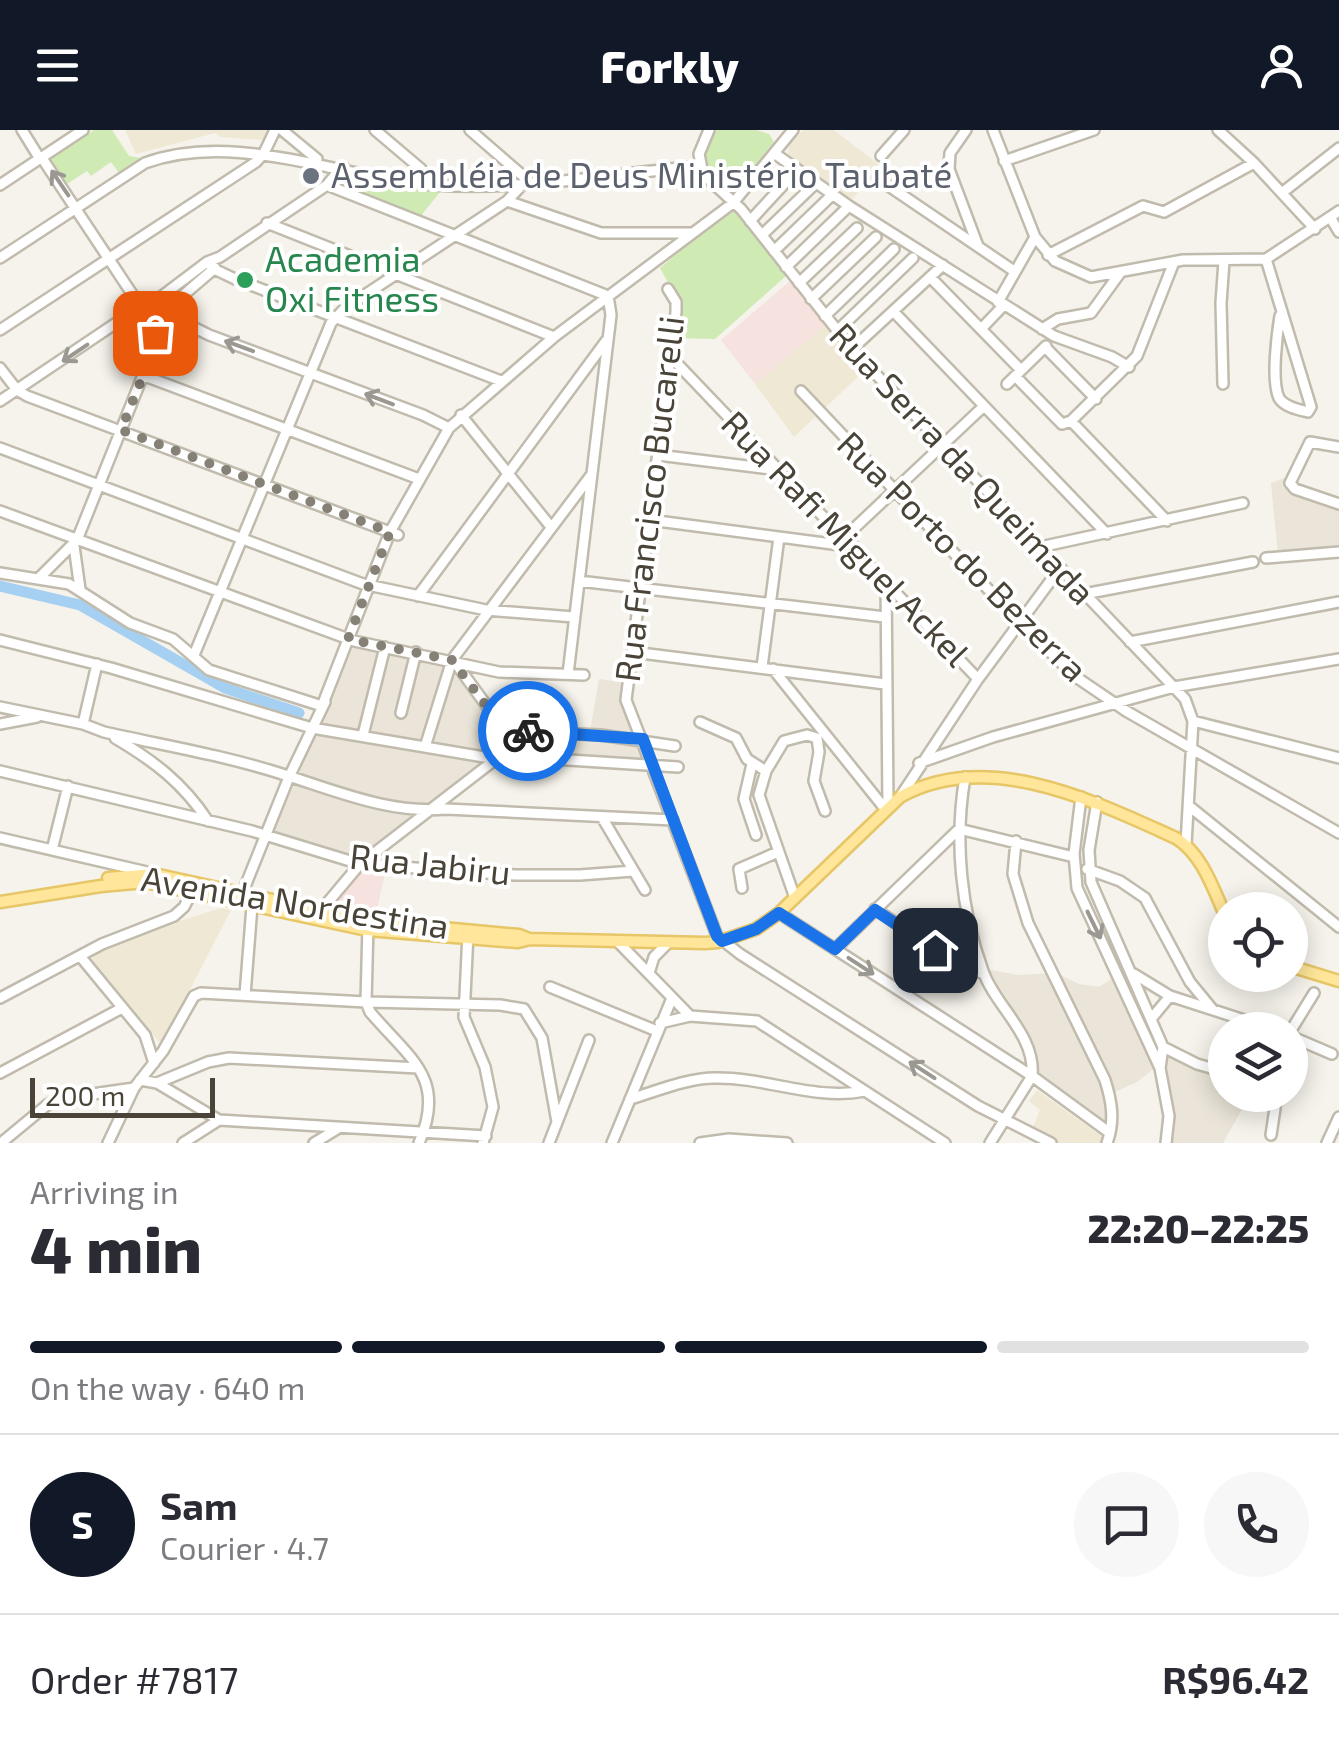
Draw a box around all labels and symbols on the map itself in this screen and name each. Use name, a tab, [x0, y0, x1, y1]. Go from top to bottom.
place label: Assembléia de Deus Ministério Taubaté	[331, 153, 952, 195]
marker: Assembléia de Deus Ministério Taubaté	[300, 165, 322, 187]
one-way arrow	[50, 170, 71, 198]
place label: Academia Oxi Fitness	[265, 237, 439, 319]
marker: Academia Oxi Fitness	[234, 269, 256, 291]
pin	[113, 291, 198, 376]
street label: Rua Francisco Bucarelli	[605, 313, 691, 684]
street label: Rua Serra da Queimada	[822, 313, 1105, 612]
one-way arrow	[224, 336, 255, 354]
one-way arrow	[62, 342, 90, 363]
one-way arrow	[365, 388, 395, 406]
street label: Rua Rafi Miguel Ackel	[714, 401, 979, 674]
street label: Rua Porto do Bezerra	[830, 422, 1097, 689]
courier	[478, 681, 578, 781]
street label: Rua Jabiru	[348, 834, 513, 892]
street label: Avenida Nordestina	[139, 856, 452, 946]
pin	[893, 908, 978, 993]
one-way arrow	[1085, 909, 1104, 939]
one-way arrow	[846, 956, 874, 977]
one-way arrow	[908, 1059, 937, 1080]
scale bar	[30, 1073, 215, 1118]

